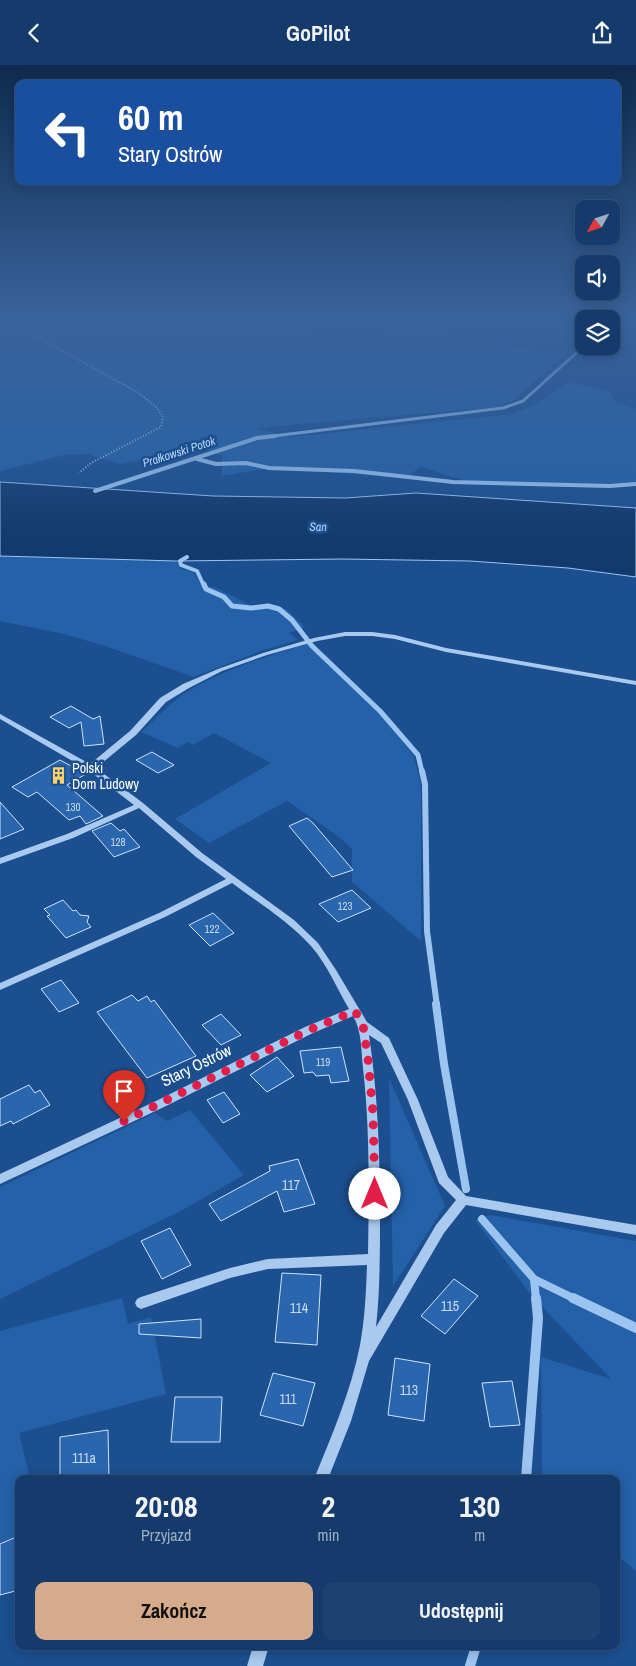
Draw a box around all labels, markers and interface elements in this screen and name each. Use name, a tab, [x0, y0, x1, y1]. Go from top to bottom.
text: GoPilot	[286, 18, 350, 48]
icon: back	[20, 19, 48, 47]
icon: share	[588, 19, 616, 47]
text: 60 m	[118, 94, 183, 141]
icon: left	[35, 100, 100, 165]
text: Stary Ostrów	[118, 139, 222, 169]
north arrow	[575, 200, 620, 245]
map controls	[575, 200, 620, 355]
button: sound	[575, 255, 620, 300]
button: layers	[575, 310, 620, 355]
water label: Prałkowski Potok	[141, 432, 218, 471]
water label: San	[309, 519, 327, 535]
place label: Polski Dom Ludowy	[72, 759, 139, 793]
building icon: Polski Dom Ludowy	[48, 766, 68, 786]
house number: 130	[65, 800, 81, 814]
house number: 128	[110, 835, 126, 849]
house number: 123	[337, 899, 353, 913]
house number: 122	[204, 922, 220, 936]
street label: Stary Ostrów	[157, 1038, 235, 1092]
house number: 119	[316, 1055, 330, 1069]
pin	[103, 1070, 145, 1121]
icon: arrive	[110, 1077, 138, 1105]
position arrow	[348, 1167, 400, 1219]
house number: 117	[282, 1176, 300, 1194]
house number: 115	[441, 1297, 459, 1315]
house number: 114	[290, 1299, 309, 1317]
house number: 113	[400, 1381, 418, 1399]
house number: 111	[279, 1390, 297, 1408]
house number: 111a	[72, 1449, 97, 1467]
text: 20:08	[135, 1486, 198, 1526]
text: 2	[322, 1486, 335, 1526]
text: 130	[459, 1486, 500, 1526]
text: Przyjazd	[141, 1524, 191, 1546]
text: min	[317, 1524, 339, 1546]
text: m	[474, 1524, 485, 1546]
button: Zakończ	[35, 1582, 313, 1640]
button: Udostępnij	[323, 1582, 600, 1640]

